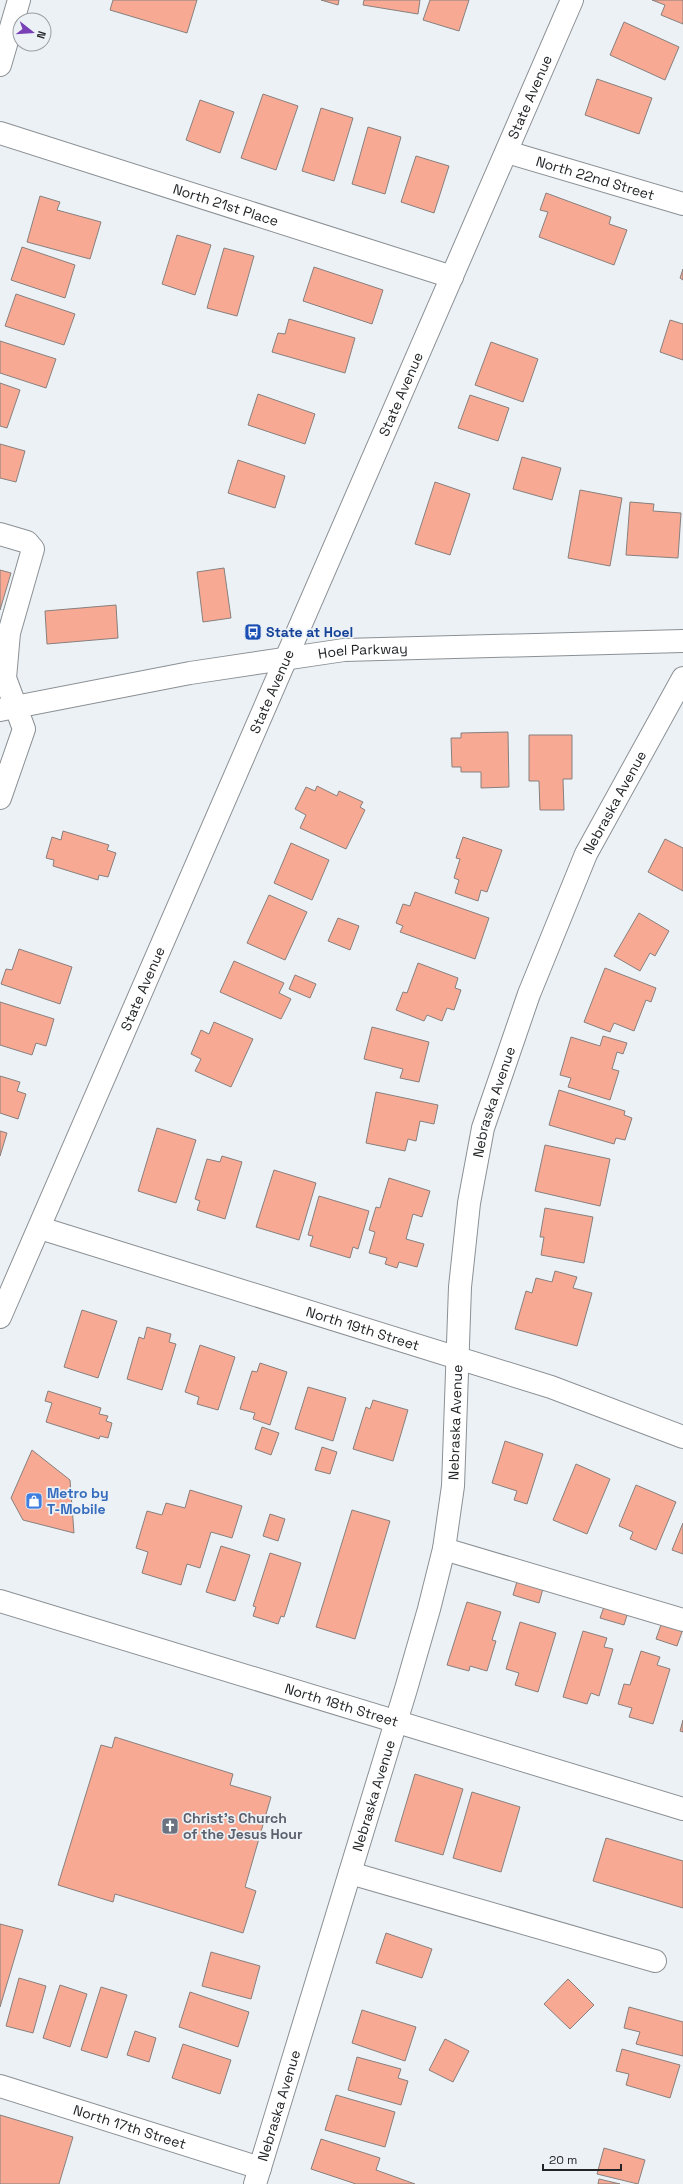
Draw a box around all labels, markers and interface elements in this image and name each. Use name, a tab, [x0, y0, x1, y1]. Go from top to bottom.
north arrow	[12, 12, 52, 52]
text: N	[34, 29, 49, 40]
street label: State Avenue	[504, 52, 556, 142]
street label: North 22nd Street	[534, 152, 657, 204]
street label: North 21st Place	[171, 180, 281, 230]
street label: State Avenue	[375, 349, 427, 439]
bus stop icon: State at Hoel	[243, 622, 263, 642]
place label: State at Hoel	[266, 623, 353, 641]
street label: Hoel Parkway	[317, 639, 408, 663]
street label: State Avenue	[246, 647, 298, 736]
street label: Nebraska Avenue	[579, 747, 650, 857]
street label: State Avenue	[116, 944, 169, 1034]
street label: Nebraska Avenue	[469, 1044, 519, 1159]
street label: North 19th Street	[304, 1302, 422, 1355]
street label: Nebraska Avenue	[444, 1364, 466, 1480]
place label: Metro by T-Mobile	[47, 1484, 109, 1518]
shop icon: Metro by T-Mobile	[24, 1491, 44, 1511]
street label: North 18th Street	[282, 1679, 401, 1731]
street label: Nebraska Avenue	[348, 1738, 399, 1853]
place label: Christ's Church of the Jesus Hour	[183, 1809, 303, 1843]
church icon: Christ's Church of the Jesus Hour	[160, 1816, 180, 1836]
street label: Nebraska Avenue	[253, 2048, 304, 2163]
street label: North 17th Street	[71, 2101, 188, 2153]
scale bar	[543, 2146, 621, 2172]
text: 20 m	[549, 2152, 577, 2168]

